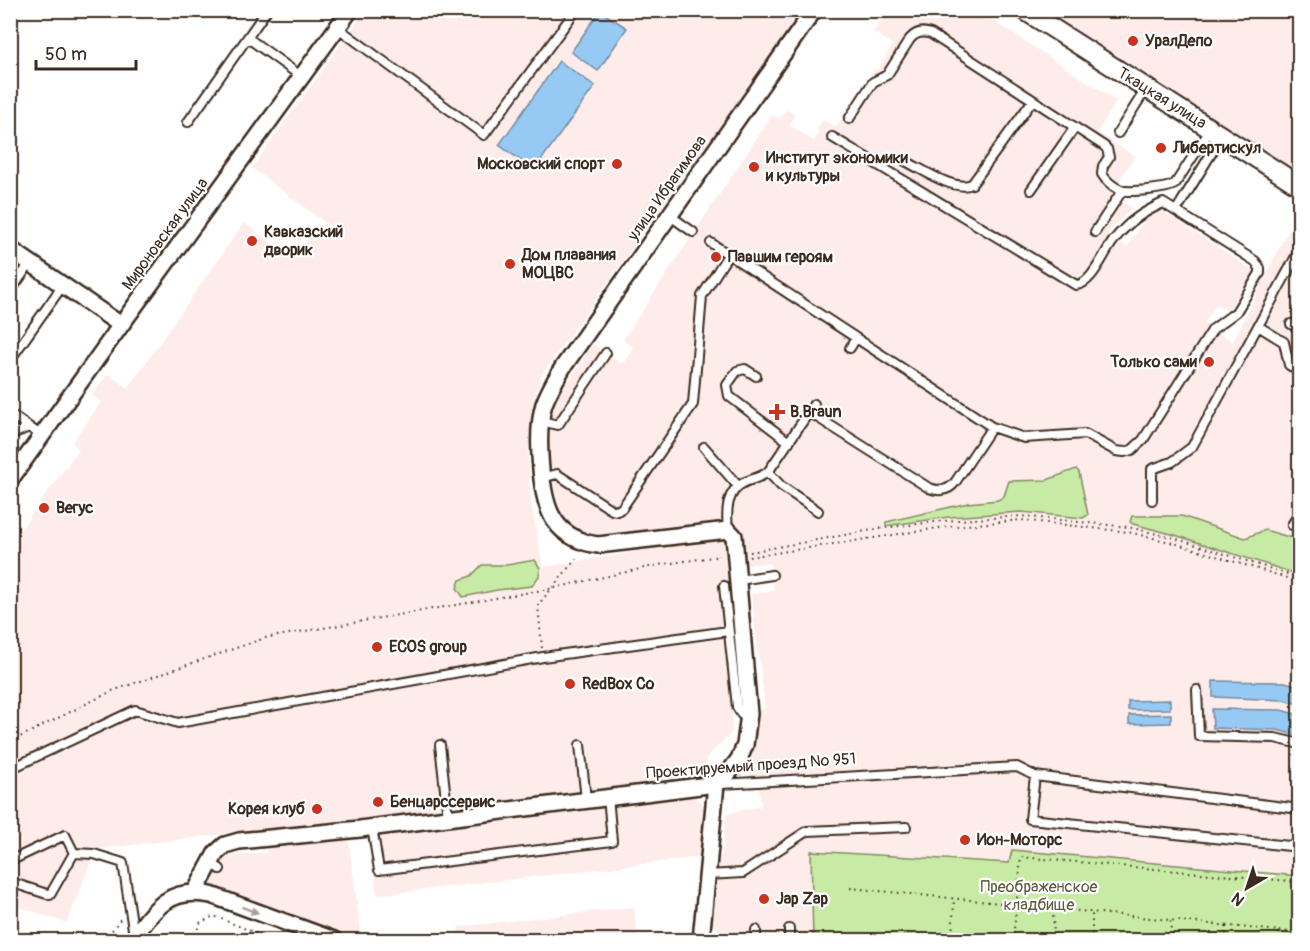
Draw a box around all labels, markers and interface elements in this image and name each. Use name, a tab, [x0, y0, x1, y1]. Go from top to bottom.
place label: УралДепо	[1145, 31, 1213, 51]
scale bar	[36, 33, 136, 71]
marker: УралДепо	[1126, 34, 1140, 48]
text: 50 m	[45, 43, 87, 66]
street label: Ткацкая улица	[1114, 63, 1210, 133]
street label: улица Ибрагимова	[623, 131, 711, 245]
place label: Либертискул	[1172, 138, 1261, 158]
marker: Либертискул	[1154, 141, 1168, 155]
place label: Институт экономики и культуры	[765, 148, 909, 186]
place label: Московский спорт	[477, 154, 606, 174]
marker: Московский спорт	[610, 157, 624, 171]
marker: Институт экономики и культуры	[747, 160, 761, 174]
street label: Мироновская улица	[118, 174, 212, 294]
place label: Кавказский дворик	[263, 222, 343, 260]
marker: Кавказский дворик	[245, 234, 259, 248]
place label: Дом плавания МОЦВС	[521, 245, 617, 283]
place label: Павшим героям	[728, 247, 833, 267]
marker: Павшим героям	[709, 250, 723, 264]
marker: Дом плавания МОЦВС	[503, 257, 517, 271]
place label: Только сами	[1109, 352, 1198, 372]
marker: Только сами	[1202, 355, 1216, 369]
place label: B.Braun	[790, 402, 842, 422]
marker: B.Braun	[768, 403, 786, 421]
place label: Вегус	[56, 498, 93, 518]
marker: Вегус	[37, 501, 51, 515]
place label: ECOS group	[389, 637, 468, 657]
marker: ECOS group	[370, 640, 384, 654]
place label: RedBox Co	[582, 674, 655, 694]
marker: RedBox Co	[563, 677, 577, 691]
street label: Проектируемый проезд № 951	[645, 749, 857, 783]
place label: Бенцарссервис	[390, 792, 495, 812]
marker: Бенцарссервис	[371, 795, 385, 809]
place label: Корея клуб	[228, 799, 306, 819]
marker: Корея клуб	[310, 802, 324, 816]
place label: Ион-Моторс	[977, 830, 1062, 850]
marker: Ион-Моторс	[958, 833, 972, 847]
north arrow	[1217, 858, 1277, 918]
park label: Преображенское кладбище	[981, 877, 1097, 915]
text: N	[1228, 888, 1249, 910]
place label: Jap Zap	[776, 889, 828, 909]
marker: Jap Zap	[757, 892, 771, 906]
one-way arrow	[241, 906, 259, 915]

